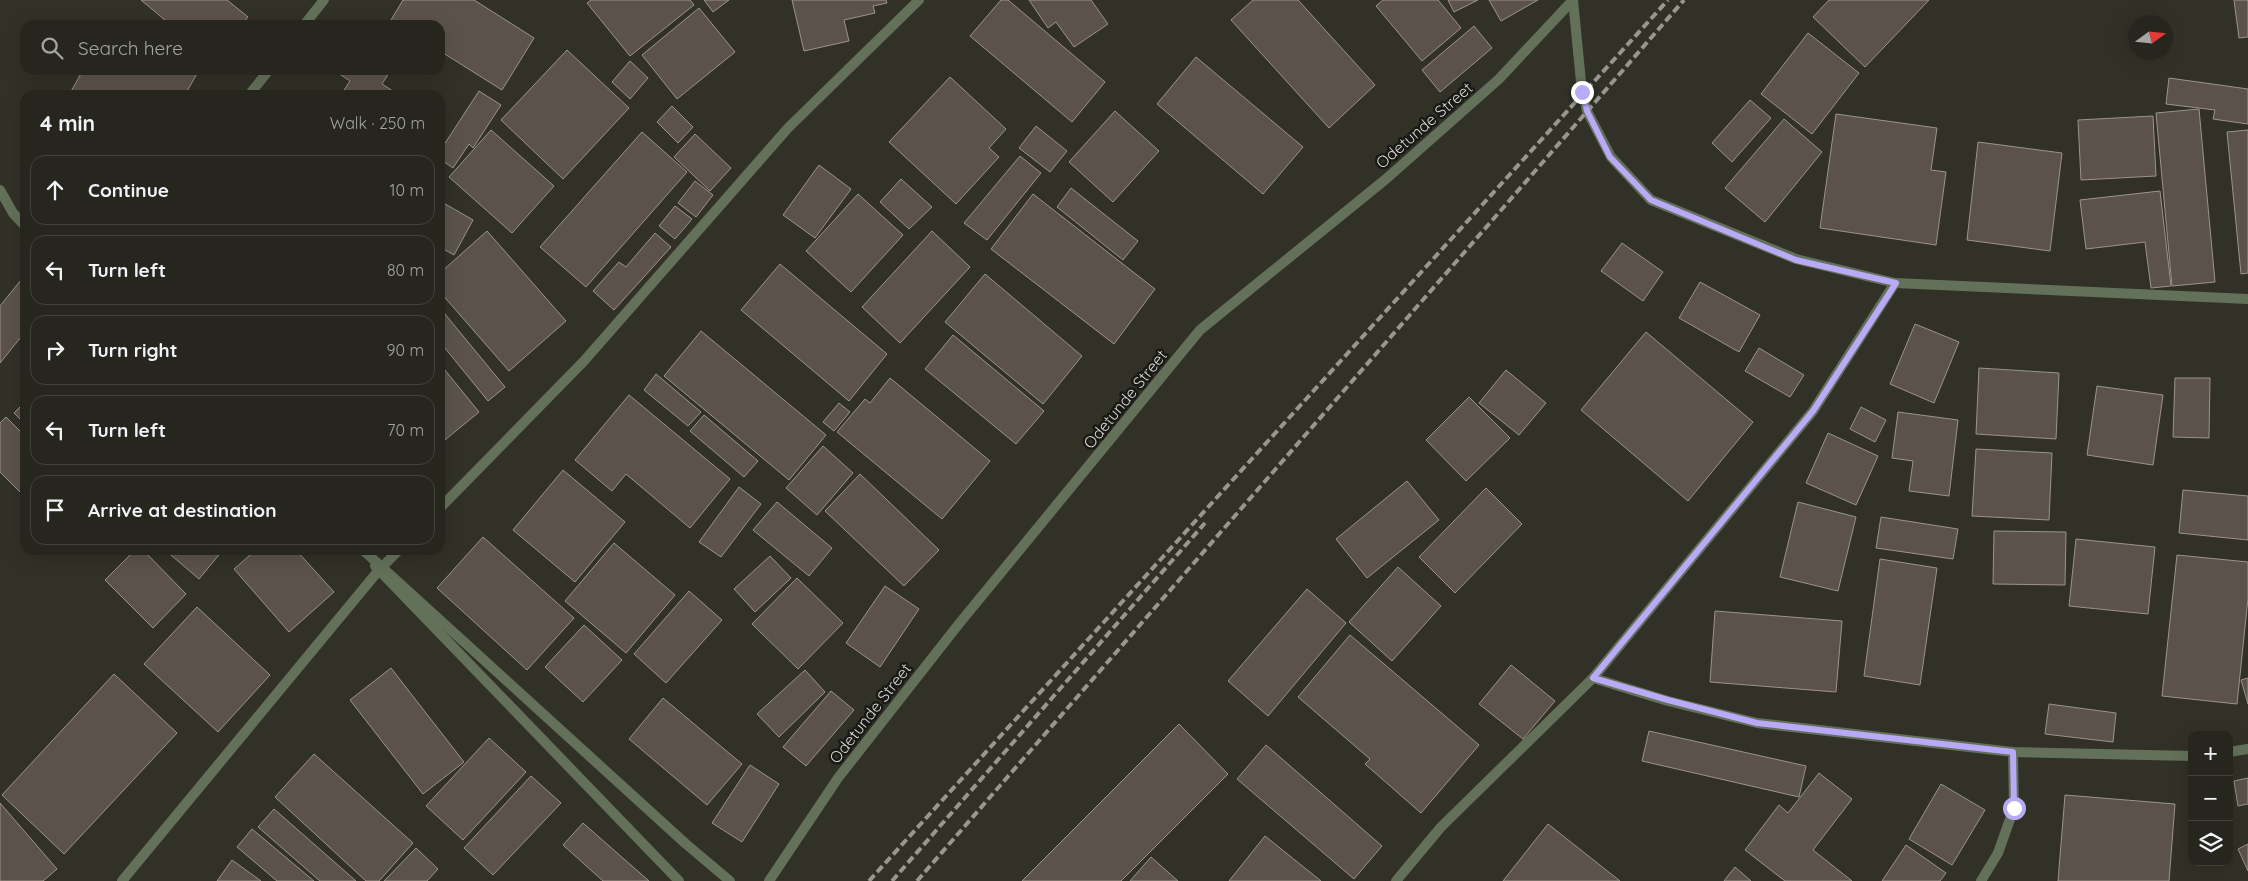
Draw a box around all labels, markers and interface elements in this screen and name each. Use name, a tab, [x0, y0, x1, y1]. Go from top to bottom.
north arrow	[2128, 15, 2173, 60]
search box	[20, 20, 445, 75]
icon: search	[38, 34, 66, 62]
text: Search here	[78, 36, 183, 60]
street label: Odetunde Street	[1372, 78, 1476, 172]
route end	[1571, 81, 1594, 104]
text: 4 min	[40, 110, 95, 136]
text: Walk · 250 m	[330, 113, 425, 133]
icon: ahead	[41, 176, 69, 204]
text: Continue	[88, 178, 169, 202]
text: 10 m	[390, 180, 424, 200]
icon: left	[41, 256, 69, 284]
text: Turn left	[88, 258, 166, 282]
text: 80 m	[387, 260, 424, 280]
icon: right	[41, 336, 69, 364]
text: Turn right	[88, 338, 177, 362]
text: 90 m	[387, 340, 424, 360]
street label: Odetunde Street	[1079, 345, 1171, 453]
icon: left	[41, 416, 69, 444]
text: Turn left	[88, 418, 166, 442]
text: 70 m	[387, 420, 424, 440]
icon: arrive	[41, 496, 69, 524]
text: Arrive at destination	[88, 498, 277, 522]
street label: Odetunde Street	[825, 659, 915, 767]
map controls	[2188, 731, 2233, 866]
button: +	[2188, 731, 2233, 776]
button: −	[2188, 776, 2233, 821]
route start	[2003, 797, 2026, 820]
button: layers	[2188, 821, 2233, 866]

